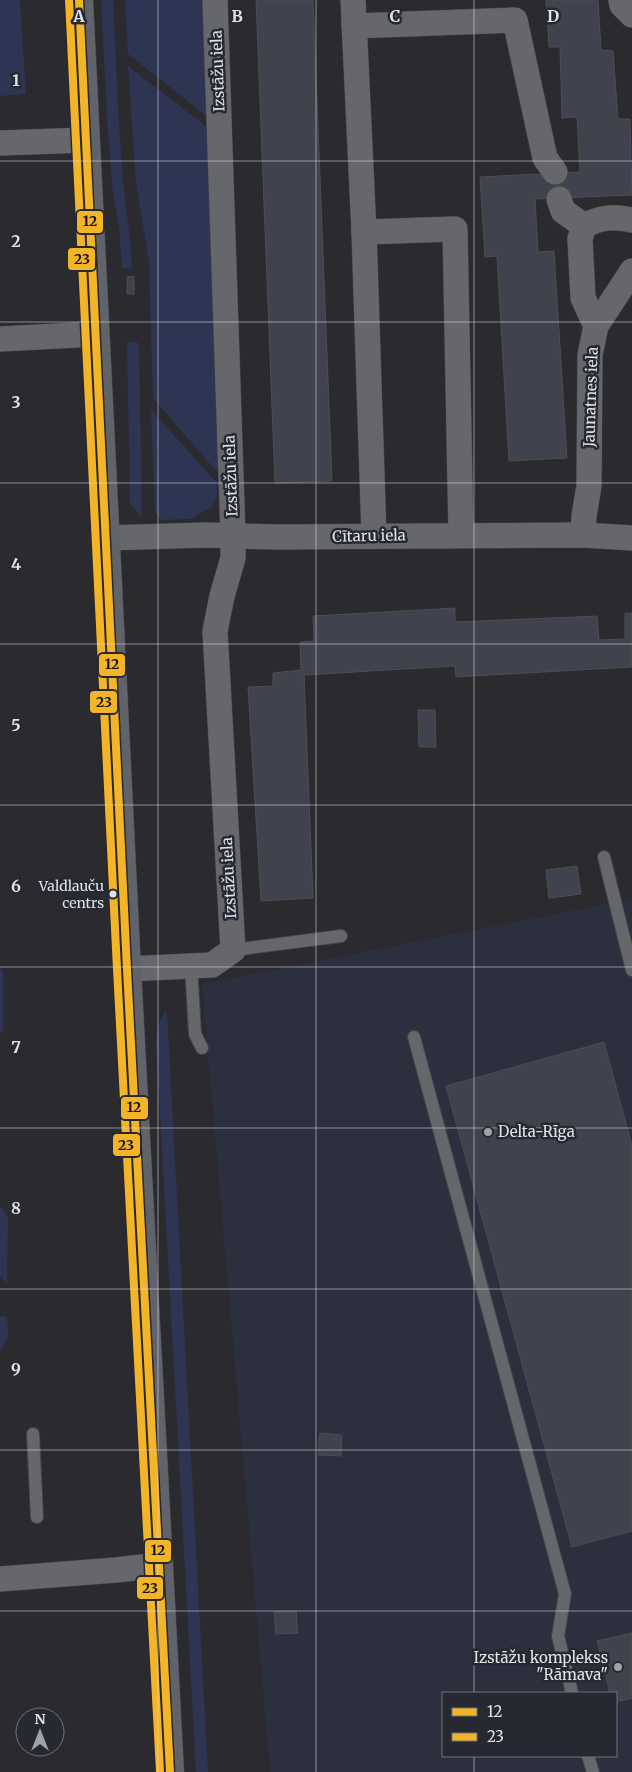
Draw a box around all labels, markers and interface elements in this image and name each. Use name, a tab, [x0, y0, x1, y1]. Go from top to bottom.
text: A	[72, 6, 85, 26]
text: B	[231, 6, 243, 26]
text: C	[390, 6, 400, 26]
text: D	[547, 6, 559, 26]
street label: Izstāžu iela	[207, 30, 228, 112]
text: 1	[12, 70, 20, 90]
line badge: 12	[76, 210, 104, 234]
text: 12	[83, 212, 97, 230]
text: 2	[11, 231, 21, 251]
line badge: 23	[67, 247, 96, 271]
text: 23	[74, 250, 90, 268]
street label: Jaunatnes iela	[579, 347, 602, 448]
text: 3	[11, 392, 21, 412]
street label: Izstāžu iela	[220, 435, 241, 517]
street label: Cītaru iela	[332, 525, 406, 546]
text: 4	[11, 554, 21, 574]
line badge: 12	[98, 653, 126, 677]
text: 12	[105, 655, 119, 673]
line badge: 23	[89, 690, 118, 714]
text: 23	[96, 693, 112, 711]
text: 5	[11, 715, 21, 735]
street label: Izstāžu iela	[217, 837, 240, 919]
text: 6	[11, 876, 21, 896]
place label: Valdlauču centrs	[38, 877, 104, 912]
marker: Valdlauču centrs	[108, 889, 118, 899]
text: 7	[11, 1037, 21, 1057]
line badge: 12	[120, 1096, 149, 1120]
text: 12	[127, 1098, 141, 1116]
place label: Delta-Rīga	[498, 1122, 575, 1141]
marker: Delta-Rīga	[482, 1126, 494, 1138]
line badge: 23	[112, 1133, 141, 1157]
text: 23	[118, 1136, 134, 1154]
text: 8	[11, 1198, 21, 1218]
text: 9	[11, 1359, 21, 1379]
line badge: 12	[144, 1539, 172, 1563]
text: 12	[151, 1541, 165, 1559]
line badge: 23	[136, 1576, 164, 1600]
text: 23	[142, 1579, 158, 1597]
place label: Izstāžu komplekss "Rāmava"	[474, 1648, 608, 1684]
marker: Izstāžu komplekss "Rāmava"	[612, 1661, 624, 1673]
legend	[442, 1692, 617, 1757]
text: 12	[487, 1702, 503, 1721]
north arrow	[15, 1707, 65, 1757]
text: N	[34, 1710, 46, 1728]
text: 23	[487, 1727, 504, 1746]

